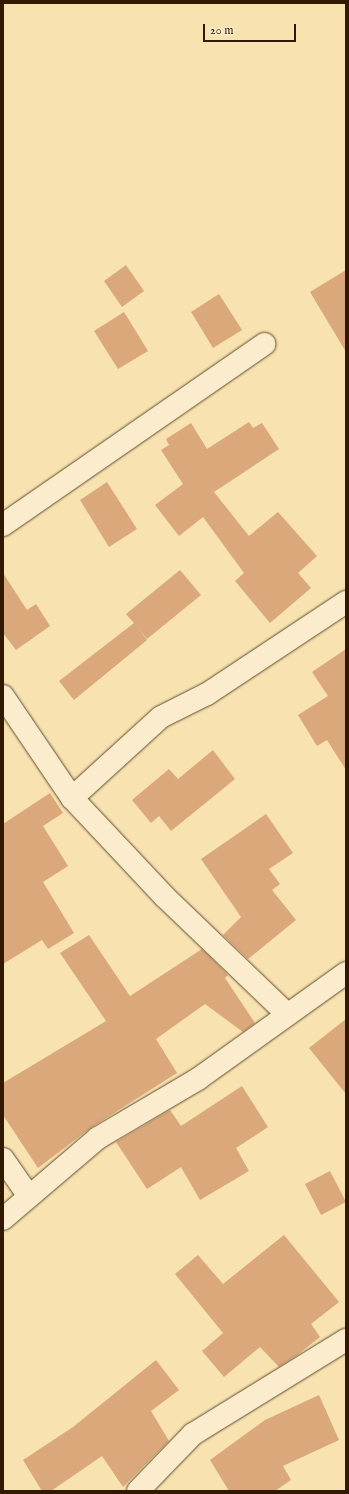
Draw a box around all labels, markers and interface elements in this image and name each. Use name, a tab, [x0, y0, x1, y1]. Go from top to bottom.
scale bar	[205, 16, 298, 42]
text: 20 m	[210, 23, 233, 38]

